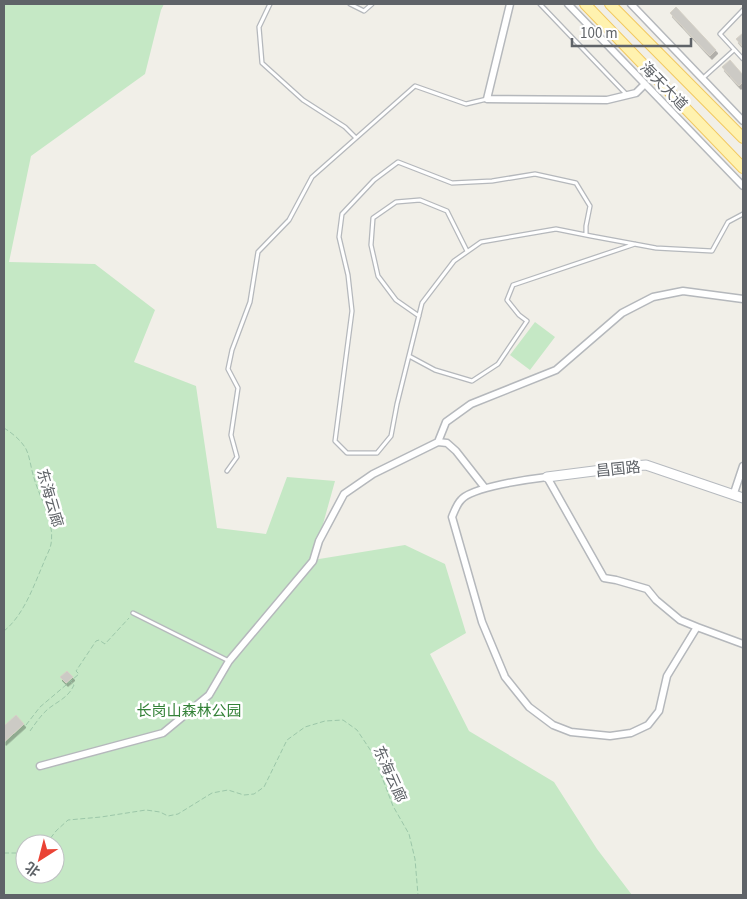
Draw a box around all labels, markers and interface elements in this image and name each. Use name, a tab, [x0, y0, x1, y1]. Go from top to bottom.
scale bar	[572, 15, 691, 47]
text: 100 m	[580, 23, 618, 44]
street label: 海天大道	[635, 57, 692, 115]
street label: 昌国路	[595, 457, 642, 482]
street label: 东海云廊	[31, 466, 68, 530]
park label: 长岗山森林公园	[136, 701, 242, 722]
street label: 东海云廊	[368, 743, 411, 806]
north arrow	[15, 834, 65, 884]
text: 北	[21, 857, 44, 881]

